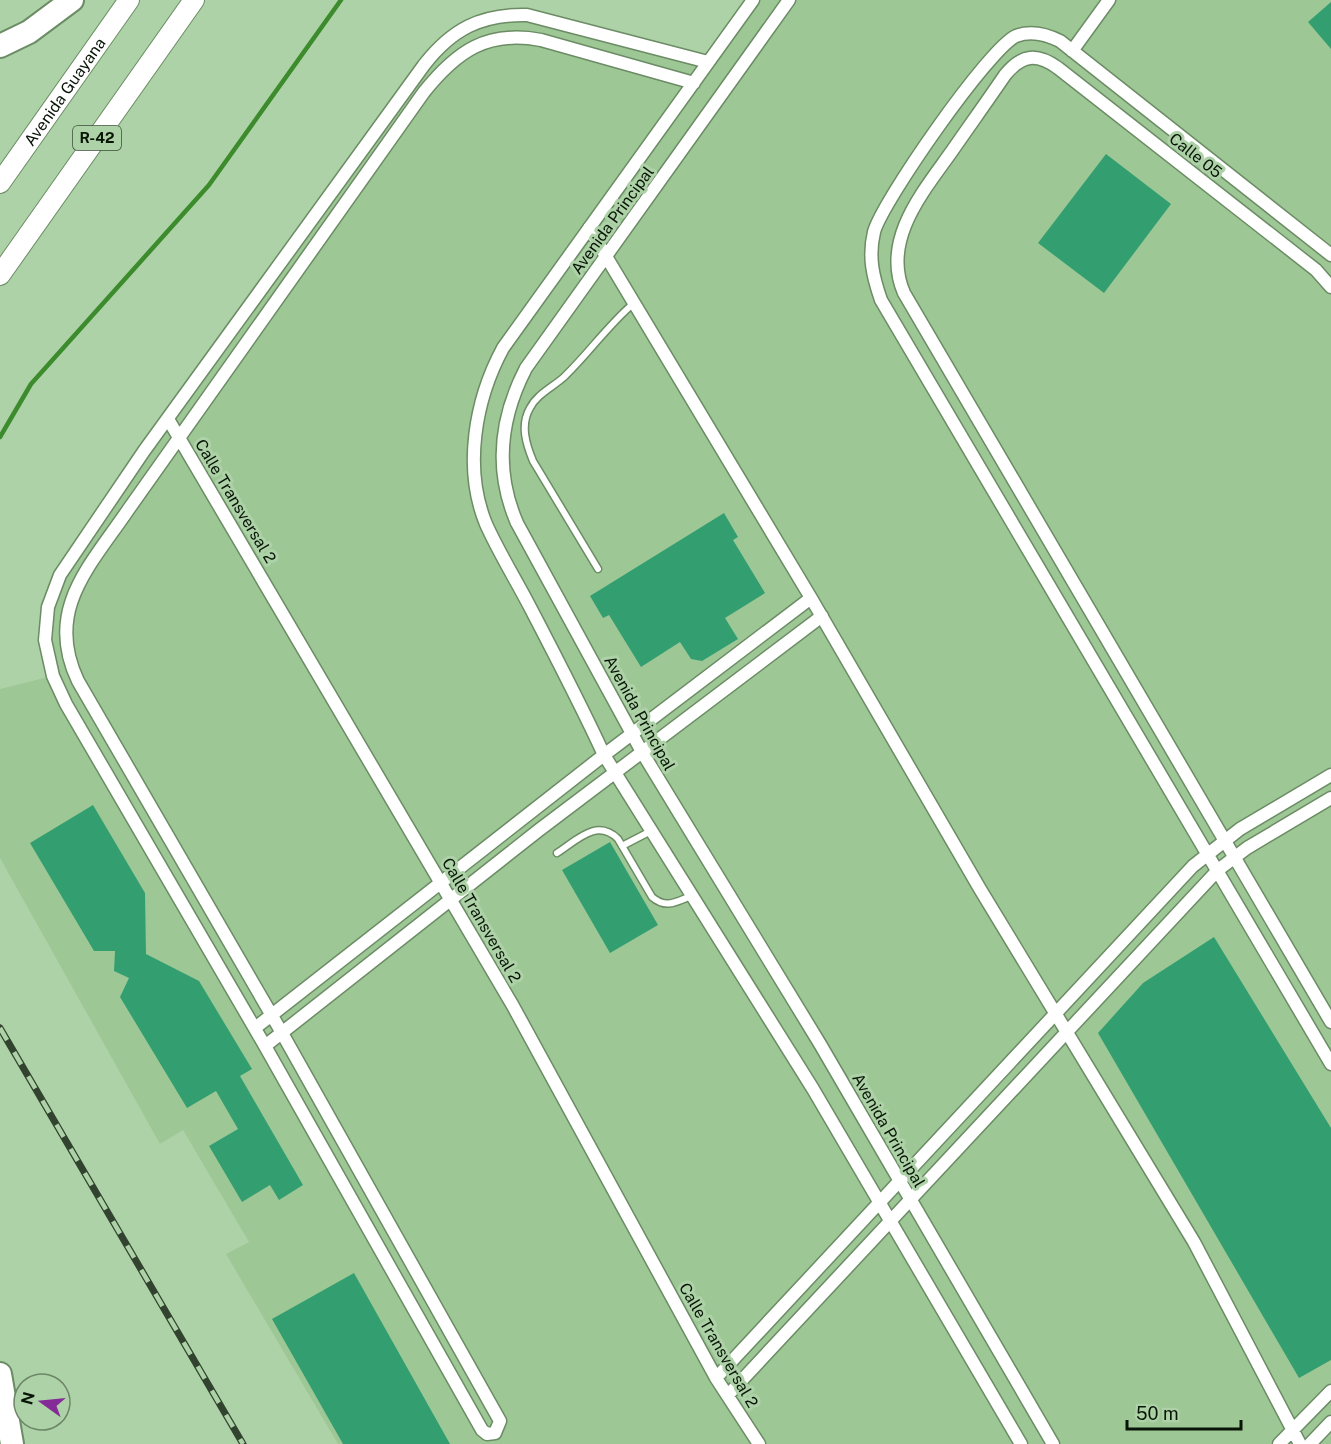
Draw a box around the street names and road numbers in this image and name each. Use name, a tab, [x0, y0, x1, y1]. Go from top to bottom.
street label: Avenida Guayana	[20, 34, 110, 149]
road number: R-42	[73, 126, 121, 150]
street label: Calle 05	[1166, 129, 1226, 182]
street label: Avenida Principal	[567, 163, 658, 278]
street label: Calle Transversal 2	[191, 436, 280, 567]
street label: Avenida Principal	[600, 653, 679, 774]
street label: Calle Transversal 2	[438, 854, 525, 986]
street label: Avenida Principal	[848, 1070, 929, 1191]
street label: Calle Transversal 2	[675, 1279, 762, 1411]

